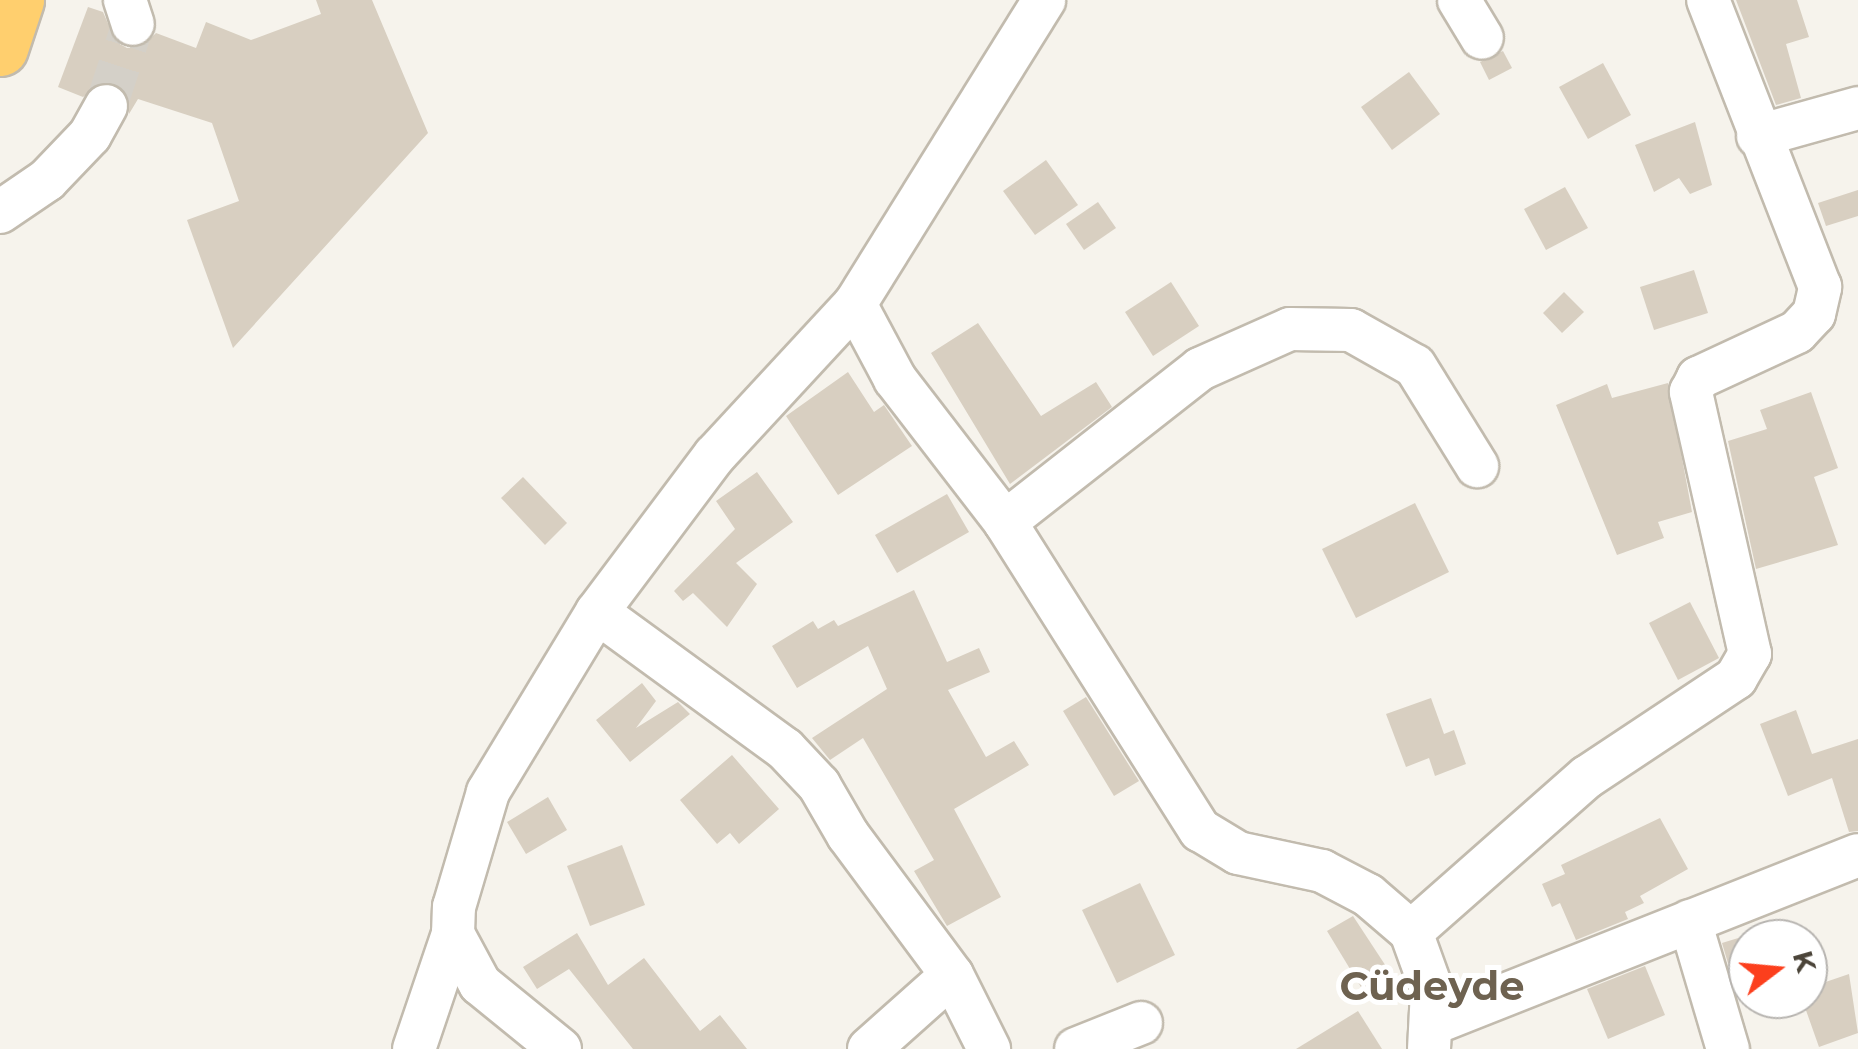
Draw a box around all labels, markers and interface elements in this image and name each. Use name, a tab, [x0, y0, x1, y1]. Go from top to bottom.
north arrow	[1728, 919, 1828, 1019]
text: K	[1786, 947, 1824, 976]
district label: Cüdeyde	[1339, 962, 1525, 1010]

